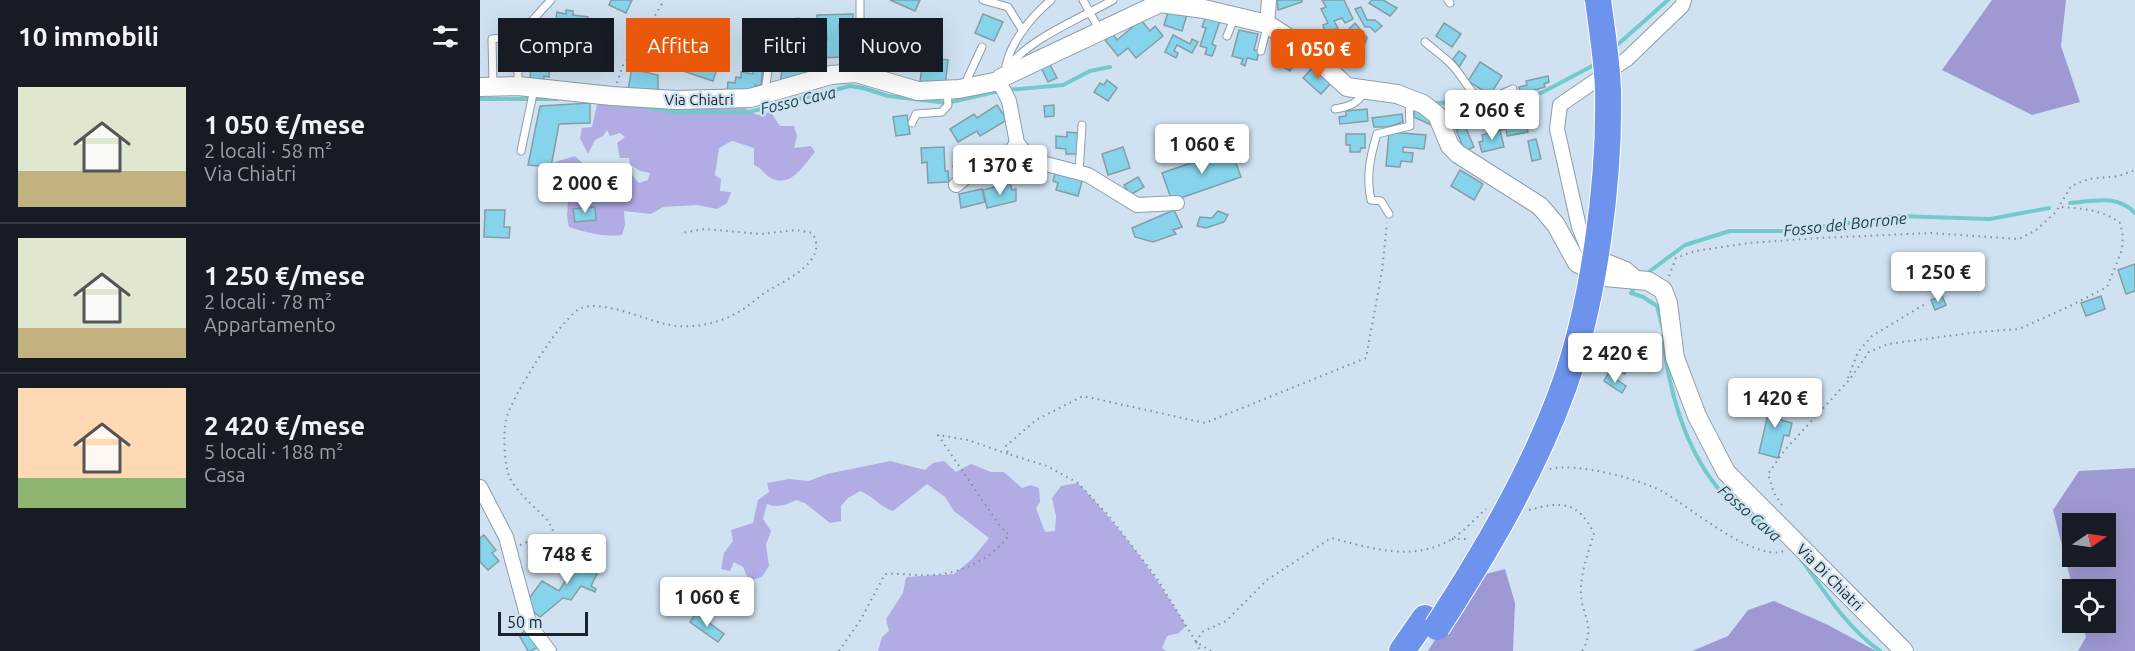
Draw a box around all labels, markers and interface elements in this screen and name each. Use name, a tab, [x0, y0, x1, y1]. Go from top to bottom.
chip: Compra	[498, 18, 614, 72]
chip: Affitta	[626, 18, 730, 72]
chip: Filtri	[742, 18, 827, 72]
chip: Nuovo	[839, 18, 943, 72]
icon: filters	[429, 20, 462, 53]
text: 10 immobili	[18, 22, 159, 51]
pin: 1 050 €	[1263, 29, 1373, 80]
text: 1 050 €	[1285, 37, 1351, 60]
water label: Fosso Cava	[758, 82, 838, 117]
pin: 2 060 €	[1437, 90, 1547, 141]
street label: Via Chiatri	[664, 91, 734, 108]
text: 2 060 €	[1459, 98, 1525, 121]
text: 1 050 €/mese	[204, 110, 365, 139]
icon: home	[66, 111, 138, 183]
pin: 1 060 €	[1147, 124, 1257, 175]
text: 1 060 €	[1169, 132, 1235, 155]
text: 2 locali · 58 m²	[204, 139, 332, 162]
pin: 1 370 €	[945, 145, 1055, 196]
text: 1 370 €	[967, 153, 1033, 176]
text: Via Chiatri	[204, 162, 296, 185]
pin: 2 000 €	[530, 163, 640, 214]
text: 2 000 €	[552, 171, 618, 194]
water label: Fosso del Borrone	[1782, 209, 1908, 239]
pin: 1 250 €	[1883, 252, 1993, 303]
text: 1 250 €	[1905, 260, 1971, 283]
text: 1 250 €/mese	[204, 261, 365, 290]
icon: home	[66, 262, 138, 334]
text: 2 locali · 78 m²	[204, 290, 332, 313]
text: Appartamento	[204, 313, 336, 336]
pin: 2 420 €	[1560, 333, 1670, 384]
text: 2 420 €	[1582, 341, 1648, 364]
pin: 1 420 €	[1720, 378, 1830, 429]
text: 1 420 €	[1742, 386, 1808, 409]
text: 2 420 €/mese	[204, 411, 365, 440]
icon: home	[66, 412, 138, 484]
text: 5 locali · 188 m²	[204, 440, 343, 463]
text: Casa	[204, 463, 246, 486]
water label: Fosso Cava	[1715, 481, 1785, 545]
north arrow	[2062, 513, 2116, 567]
map controls	[2062, 513, 2116, 633]
pin: 748 €	[525, 534, 609, 585]
street label: Via Di Chiatri	[1793, 540, 1867, 614]
text: 748 €	[542, 542, 592, 565]
pin: 1 060 €	[652, 577, 762, 628]
button: locate	[2062, 579, 2116, 633]
text: 1 060 €	[674, 585, 740, 608]
scale bar	[498, 609, 588, 636]
text: 50 m	[507, 613, 543, 631]

